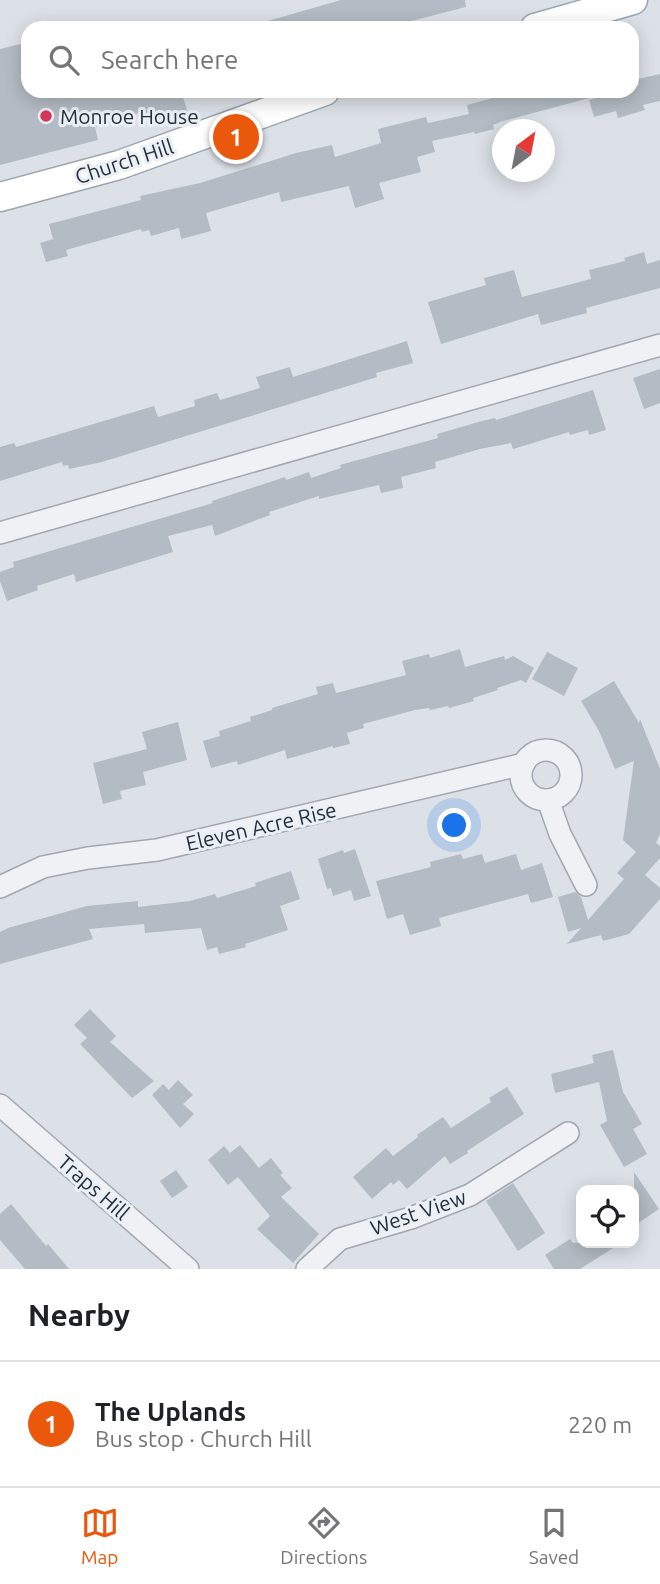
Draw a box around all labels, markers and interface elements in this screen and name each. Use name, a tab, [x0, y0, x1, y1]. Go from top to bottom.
search box	[21, 21, 639, 98]
icon: search	[45, 41, 83, 79]
text: Search here	[101, 45, 238, 74]
place label: Monroe House	[60, 104, 199, 128]
marker: Monroe House	[38, 108, 54, 124]
pin: 1	[213, 111, 259, 163]
north arrow	[492, 119, 555, 182]
street label: Church Hill	[72, 134, 176, 188]
street label: Eleven Acre Rise	[183, 797, 339, 855]
your location	[437, 808, 471, 842]
street label: Traps Hill	[53, 1150, 135, 1224]
street label: West View	[367, 1184, 469, 1240]
map controls	[576, 1185, 639, 1248]
button: locate	[576, 1185, 639, 1248]
text: Nearby	[28, 1298, 130, 1332]
text: The Uplands	[95, 1397, 246, 1426]
text: 1	[45, 1412, 57, 1437]
text: 220 m	[568, 1412, 632, 1437]
text: Bus stop · Church Hill	[95, 1426, 312, 1451]
tab: Map	[81, 1504, 119, 1568]
tab: Directions	[280, 1504, 367, 1568]
tab: Saved	[529, 1504, 579, 1568]

